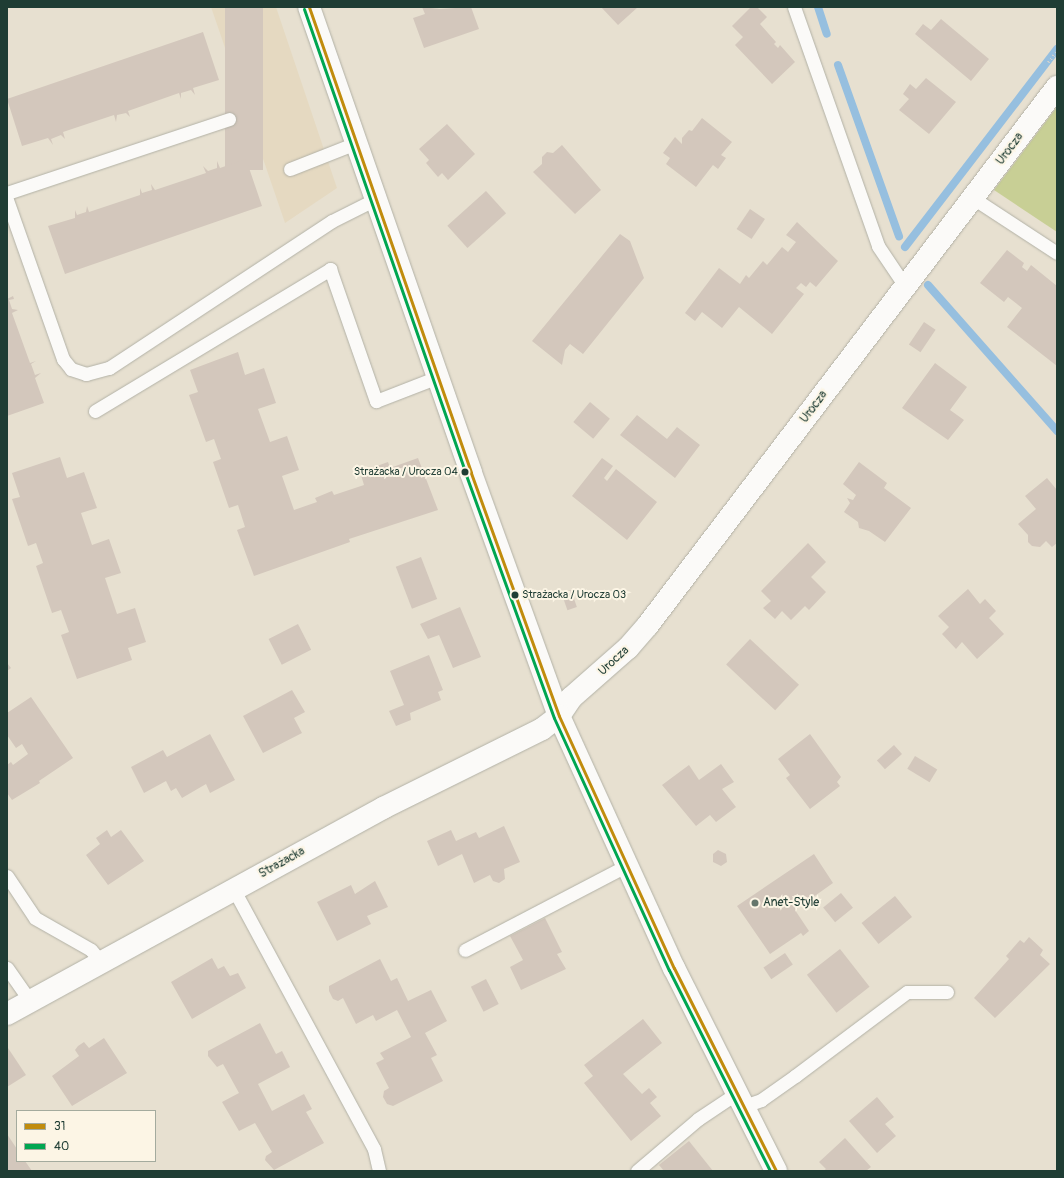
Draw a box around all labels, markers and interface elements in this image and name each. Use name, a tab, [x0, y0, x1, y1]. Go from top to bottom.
street label: Urocza	[993, 130, 1027, 168]
street label: Urocza	[797, 388, 831, 426]
place label: Strażacka / Urocza 04	[354, 465, 458, 479]
marker: Strażacka / Urocza 04	[460, 467, 470, 477]
place label: Strażacka / Urocza 03	[522, 588, 626, 602]
marker: Strażacka / Urocza 03	[510, 590, 520, 600]
street label: Urocza	[596, 643, 632, 679]
street label: Strażacka	[257, 845, 307, 881]
place label: Anet-Style	[763, 896, 819, 910]
marker: Anet-Style	[750, 898, 760, 908]
legend	[16, 1110, 156, 1162]
text: 31	[54, 1119, 65, 1134]
text: 40	[54, 1139, 69, 1154]

